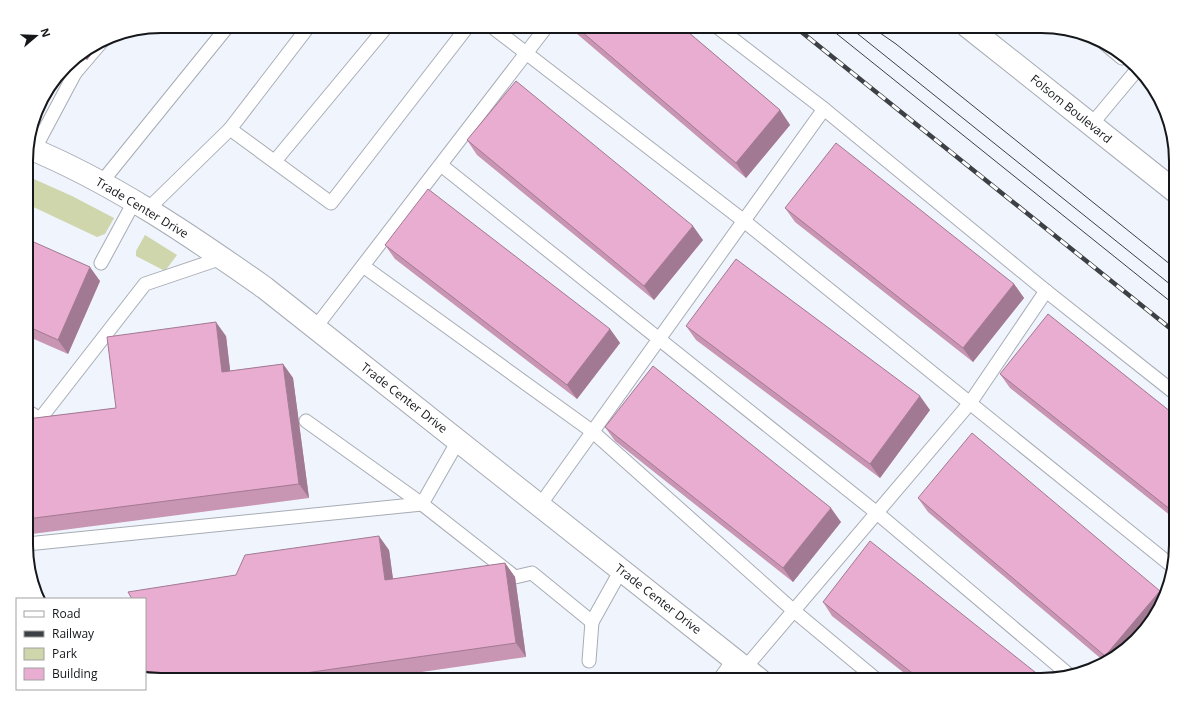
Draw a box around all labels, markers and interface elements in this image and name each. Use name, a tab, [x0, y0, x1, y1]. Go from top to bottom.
north arrow	[16, 16, 56, 56]
text: N	[37, 26, 54, 39]
street label: Folsom Boulevard	[1027, 70, 1116, 147]
street label: Trade Center Drive	[93, 173, 192, 242]
street label: Trade Center Drive	[358, 358, 451, 437]
street label: Trade Center Drive	[612, 559, 705, 638]
legend	[16, 598, 146, 690]
text: Road	[52, 605, 81, 622]
text: Railway	[52, 625, 95, 642]
text: Park	[52, 645, 78, 662]
text: Building	[52, 665, 98, 682]

